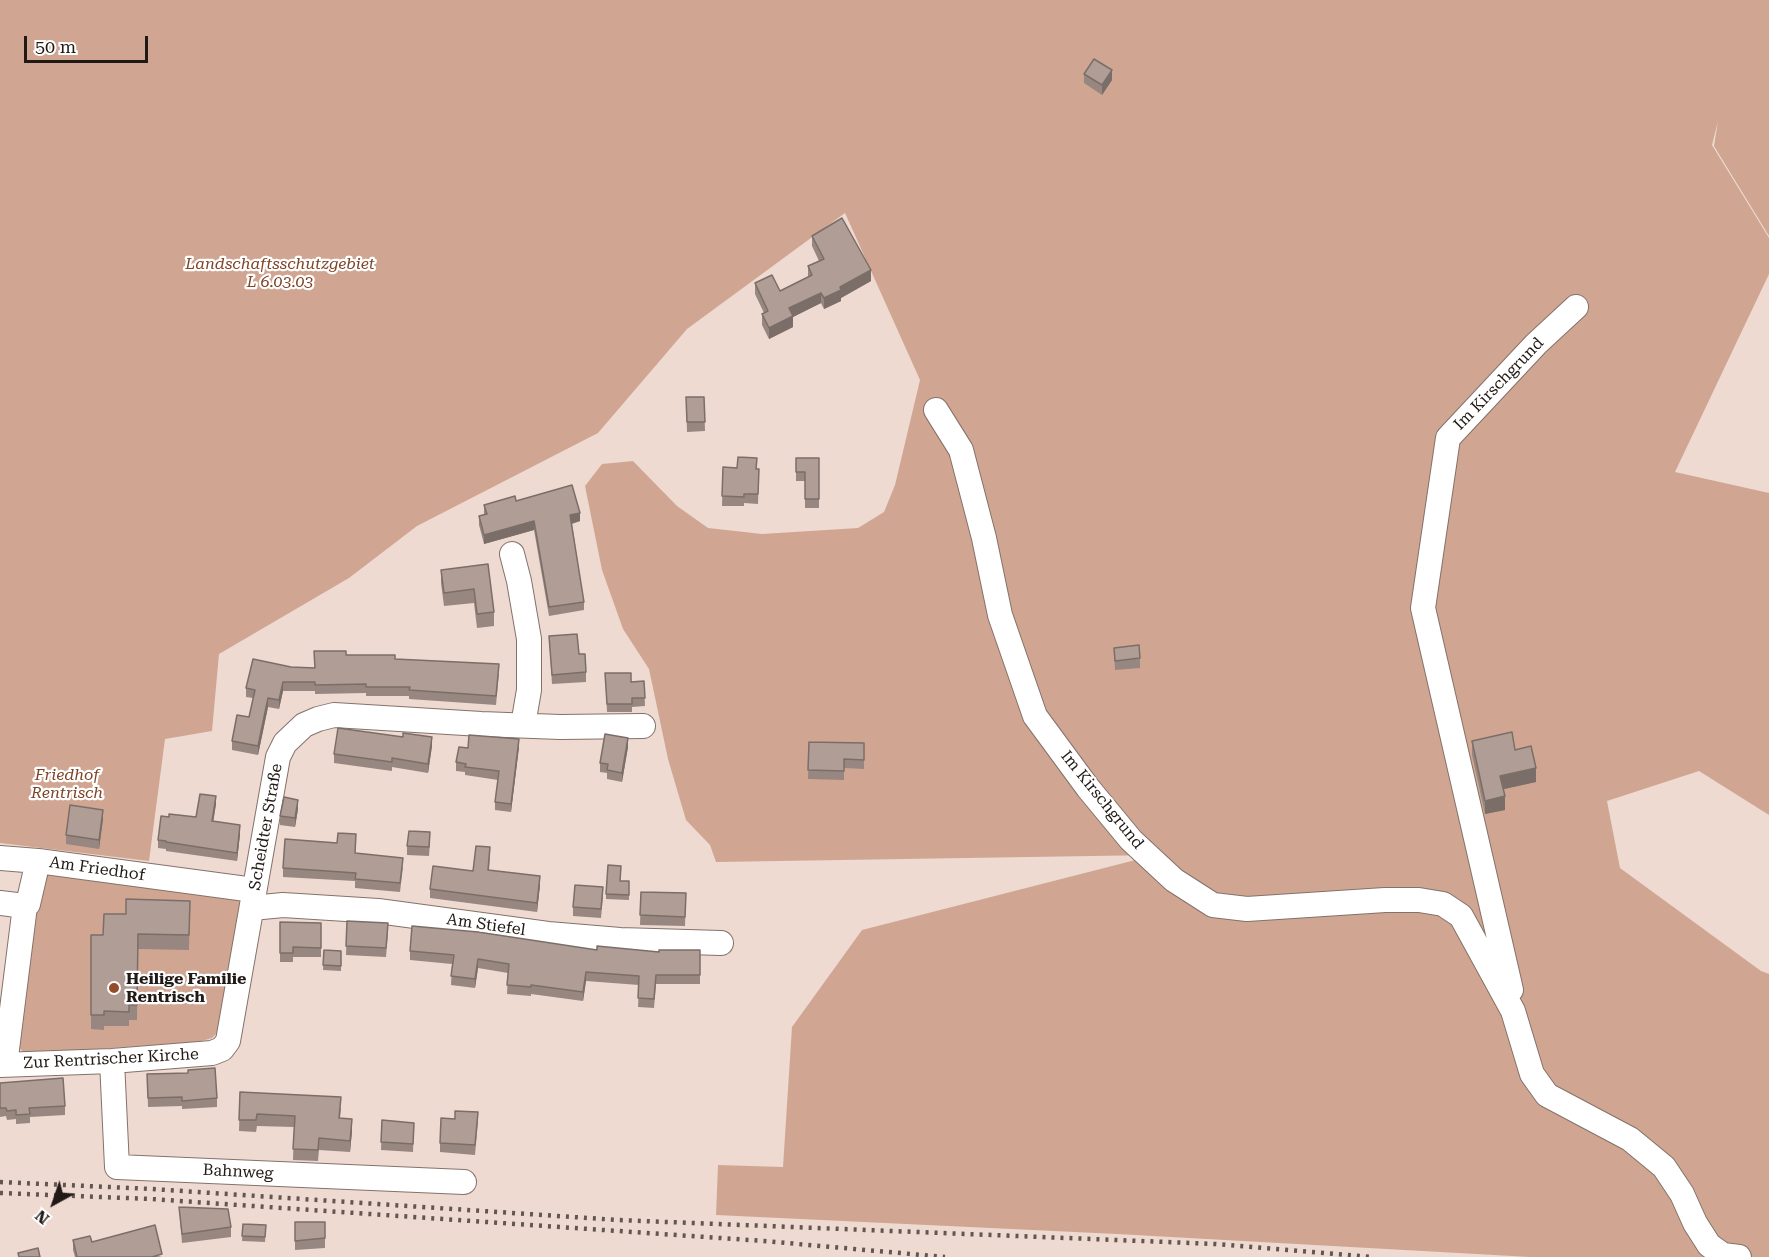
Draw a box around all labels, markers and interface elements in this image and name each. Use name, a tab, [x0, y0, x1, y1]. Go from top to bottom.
scale bar	[27, 24, 152, 62]
text: 50 m	[35, 36, 76, 57]
park label: Landschaftsschutzgebiet L 6.03.03	[185, 254, 375, 292]
street label: Im Kirschgrund	[1450, 334, 1548, 434]
street label: Im Kirschgrund	[1056, 747, 1148, 853]
street label: Scheidter Straße	[245, 762, 287, 892]
park label: Friedhof Rentrisch	[31, 765, 103, 803]
street label: Am Friedhof	[48, 853, 146, 885]
street label: Am Stiefel	[445, 910, 527, 940]
place label: Heilige Familie Rentrisch	[126, 969, 246, 1007]
marker: Heilige Familie Rentrisch	[107, 981, 121, 995]
street label: Zur Rentrischer Kirche	[23, 1045, 199, 1073]
street label: Bahnweg	[202, 1161, 274, 1183]
north arrow	[24, 1173, 84, 1233]
text: N	[31, 1206, 53, 1228]

